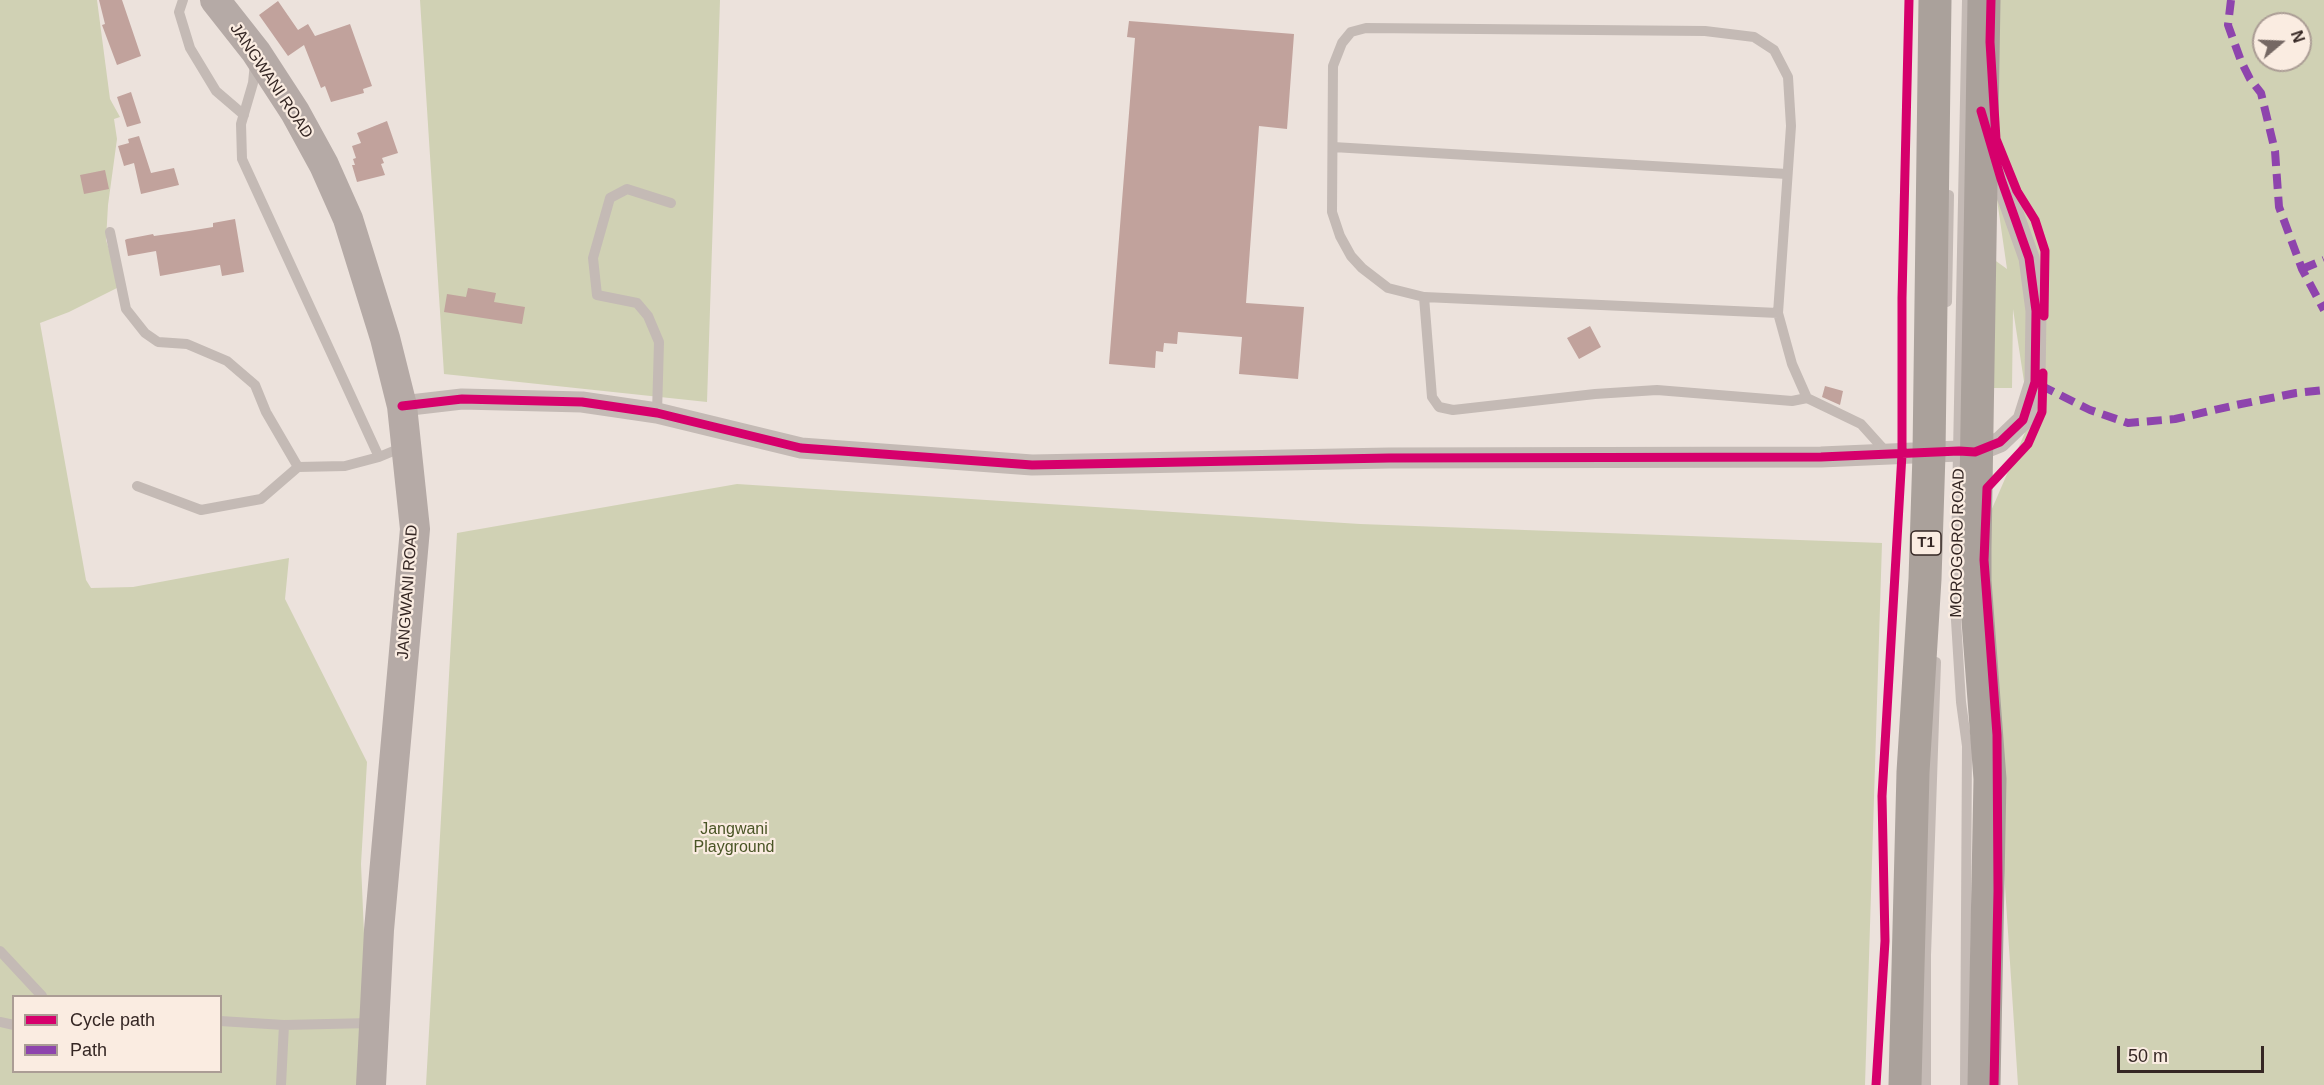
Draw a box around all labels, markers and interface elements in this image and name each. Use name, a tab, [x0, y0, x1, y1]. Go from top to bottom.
north arrow	[2252, 12, 2312, 72]
street label: JANGWANI ROAD	[225, 20, 317, 142]
text: N	[2288, 28, 2308, 45]
street label: MOROGORO ROAD	[1947, 468, 1969, 618]
street label: JANGWANI ROAD	[394, 524, 422, 660]
road number: T1	[1911, 531, 1941, 555]
park label: Jangwani Playground	[694, 820, 774, 858]
legend	[12, 995, 222, 1073]
text: Cycle path	[70, 1010, 155, 1030]
scale bar	[2120, 1034, 2267, 1072]
text: Path	[70, 1040, 107, 1060]
text: 50 m	[2128, 1046, 2168, 1066]

